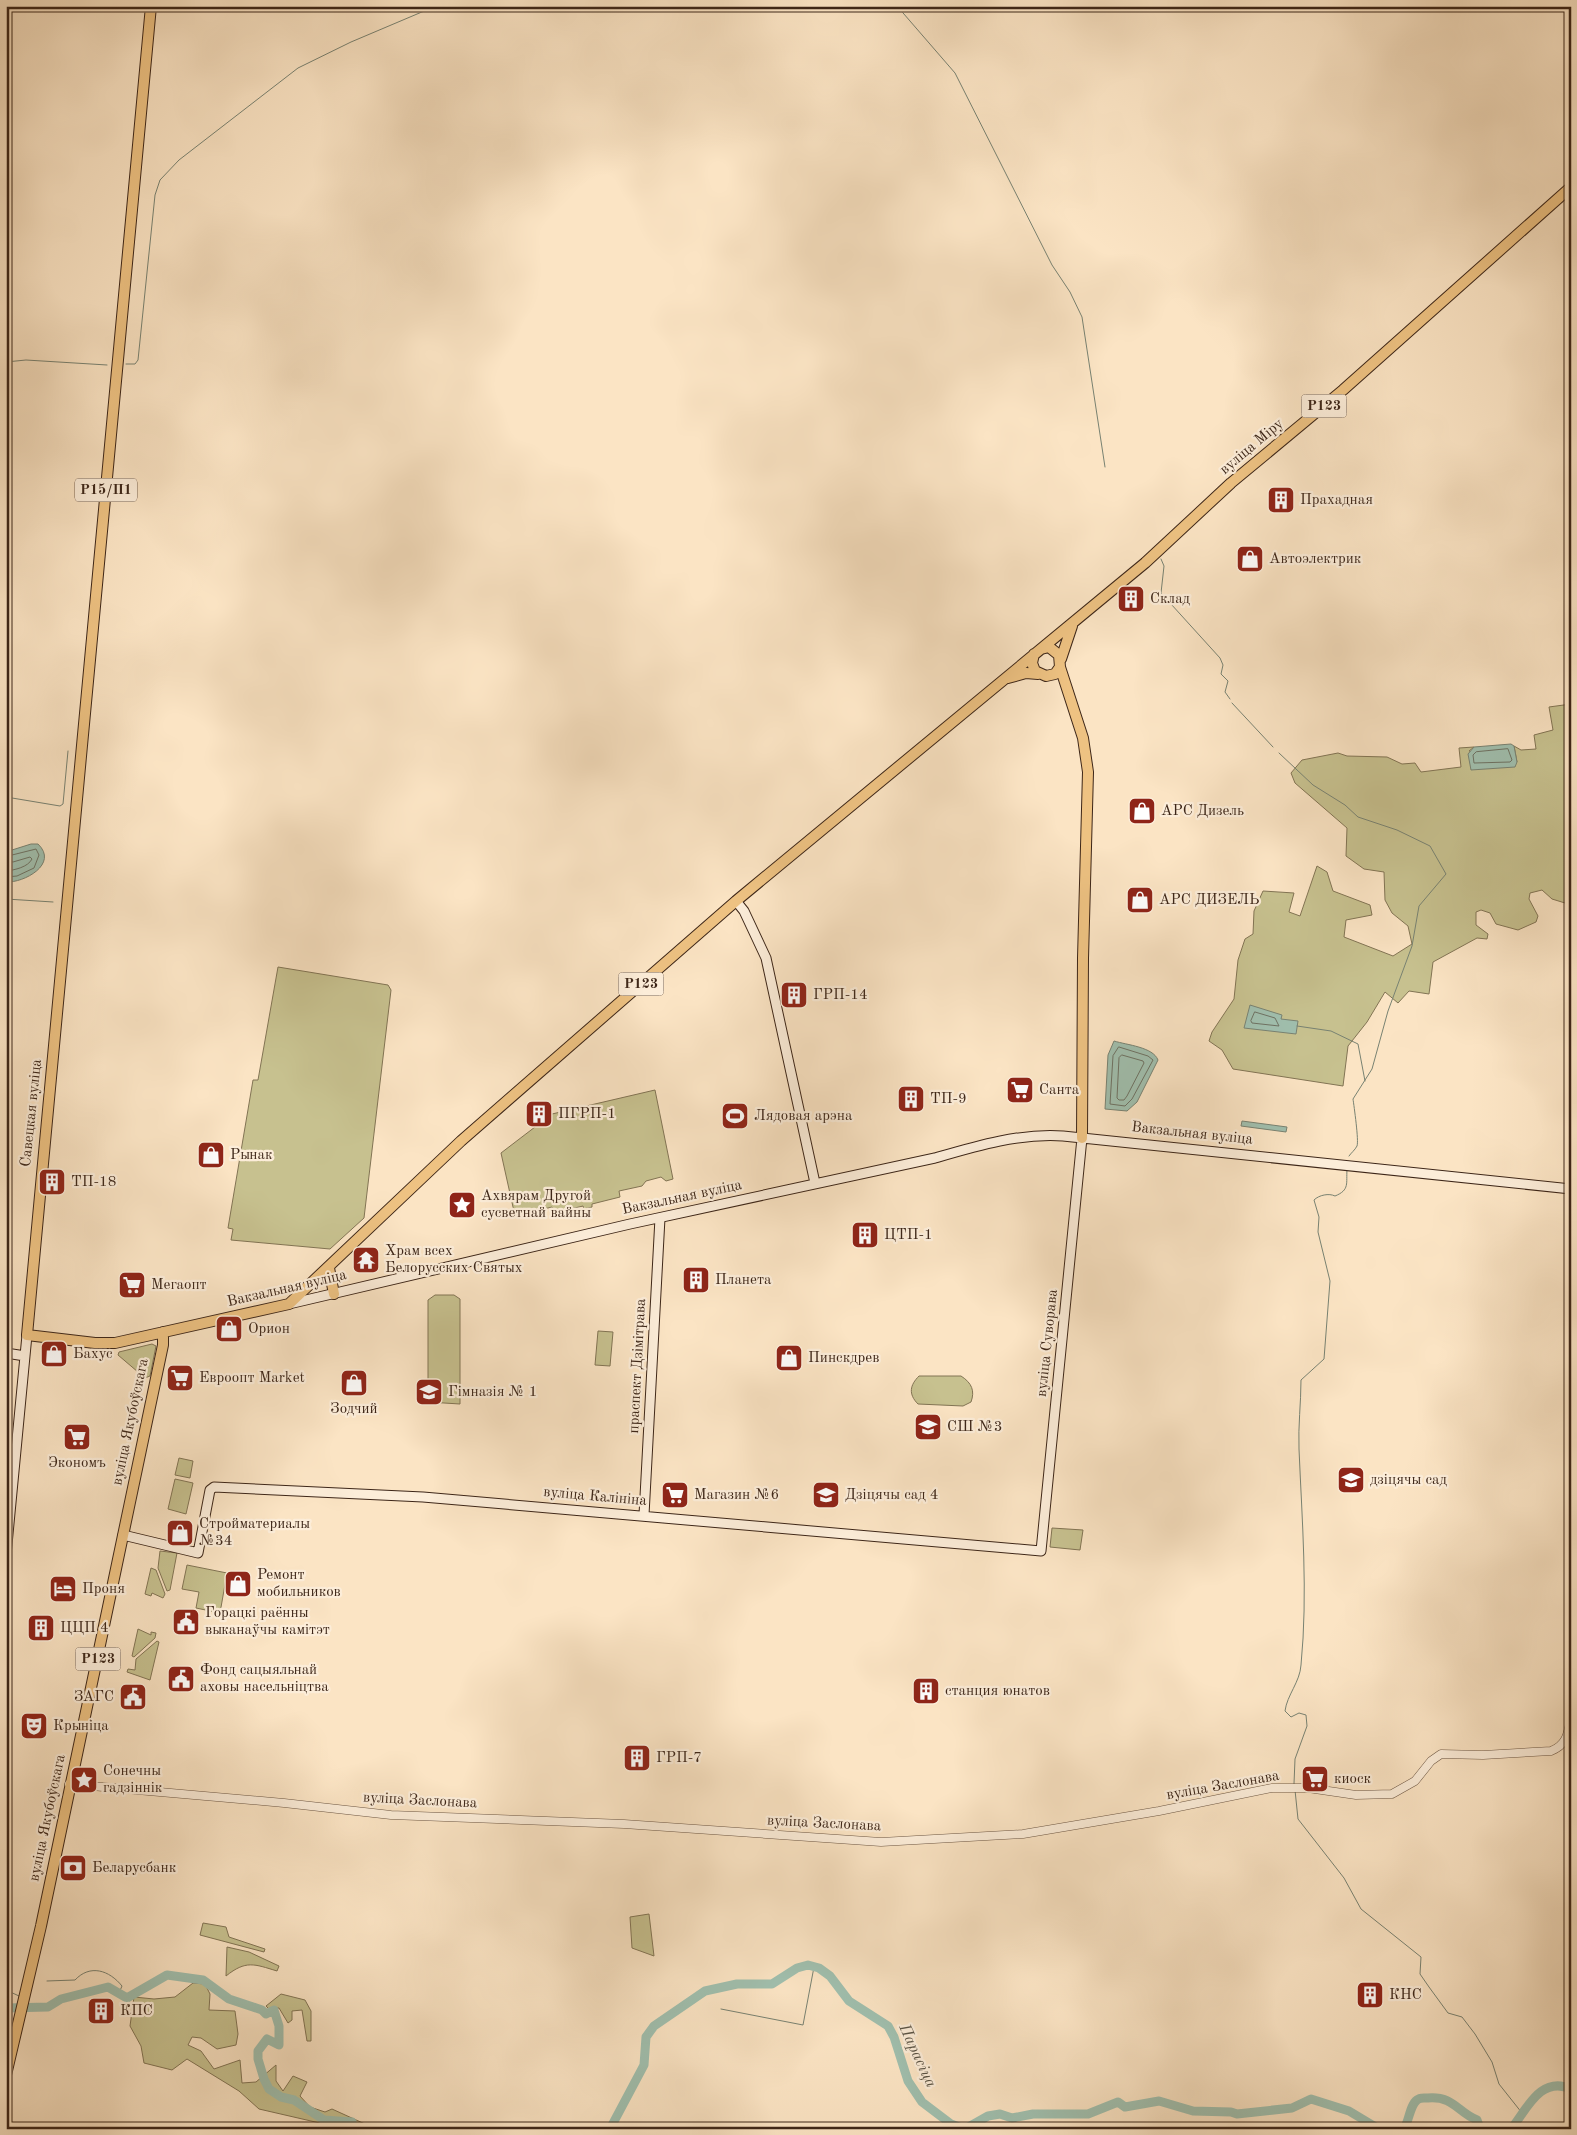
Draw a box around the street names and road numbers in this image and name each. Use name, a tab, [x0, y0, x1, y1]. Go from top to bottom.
road number: Р123	[1302, 394, 1346, 418]
street label: вуліца Міру	[1217, 416, 1287, 478]
road number: Р15/П1	[75, 478, 137, 502]
road number: Р123	[618, 972, 664, 996]
street label: Савецкая вуліца	[19, 1058, 45, 1168]
street label: Вакзальная вуліца	[1130, 1120, 1254, 1148]
street label: Вакзальная вуліца	[621, 1178, 744, 1218]
street label: Вакзальная вуліца	[226, 1268, 349, 1310]
street label: вуліца Суворава	[1035, 1288, 1061, 1398]
street label: праспект Дзімітрава	[627, 1298, 649, 1434]
street label: вуліца Якубоўскага	[110, 1357, 152, 1487]
street label: вуліца Калініна	[543, 1485, 648, 1509]
road number: Р123	[76, 1648, 120, 1670]
street label: вуліца Якубоўскага	[27, 1753, 69, 1883]
street label: вуліца Заслонава	[1165, 1769, 1281, 1803]
street label: вуліца Заслонава	[363, 1791, 478, 1812]
street label: вуліца Заслонава	[767, 1814, 882, 1835]

